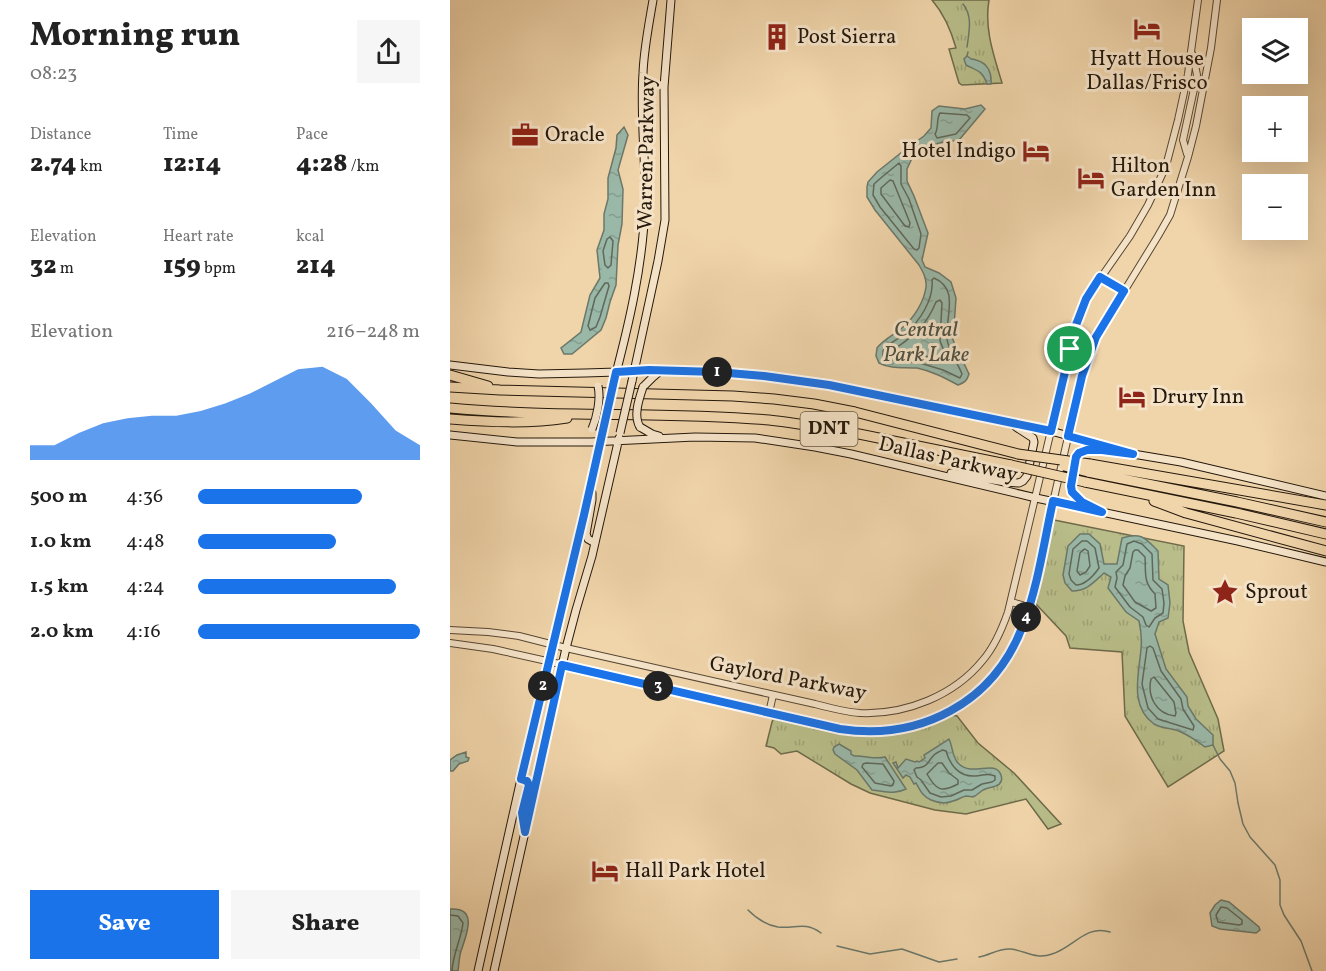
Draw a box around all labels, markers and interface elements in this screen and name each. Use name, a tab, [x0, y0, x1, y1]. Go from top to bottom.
text: Morning run	[30, 14, 240, 60]
hotel icon: Hyatt House Dallas/Frisco	[1132, 14, 1162, 44]
map controls	[1242, 18, 1308, 240]
button: layers	[1242, 18, 1308, 84]
button: share	[357, 20, 420, 83]
building icon: Post Sierra	[762, 22, 792, 52]
place label: Post Sierra	[797, 23, 896, 52]
place label: Hyatt House Dallas/Frisco	[1086, 45, 1208, 98]
text: 08:23	[30, 60, 77, 88]
street label: Warren Parkway	[631, 75, 663, 231]
button: +	[1242, 96, 1308, 162]
office icon: Oracle	[510, 120, 540, 150]
place label: Oracle	[545, 121, 605, 150]
text: Distance	[30, 124, 91, 146]
text: Time	[163, 124, 198, 146]
text: Pace	[296, 124, 328, 146]
hotel icon: Hotel Indigo	[1021, 136, 1051, 166]
place label: Hotel Indigo	[901, 137, 1016, 166]
text: 2.74	[30, 146, 77, 182]
text: 12:14	[163, 146, 221, 182]
text: 4:28	[296, 146, 348, 182]
place label: Hilton Garden Inn	[1111, 152, 1217, 205]
text: km	[77, 156, 103, 178]
text: /km	[348, 156, 379, 178]
hotel icon: Hilton Garden Inn	[1076, 163, 1106, 193]
button: −	[1242, 174, 1308, 240]
text: Elevation	[30, 226, 97, 248]
text: Heart rate	[163, 226, 234, 248]
text: kcal	[296, 226, 324, 248]
text: 32	[30, 248, 57, 284]
text: 159	[163, 248, 201, 284]
text: 214	[296, 248, 336, 284]
text: m	[57, 258, 74, 280]
text: bpm	[201, 258, 236, 280]
water label: Central Park Lake	[883, 315, 969, 371]
text: Elevation	[30, 318, 113, 346]
text: 216–248 m	[326, 318, 420, 346]
pin	[1044, 323, 1095, 374]
icon: arrive	[1053, 332, 1086, 365]
pin: 1	[702, 357, 732, 387]
text: 1	[714, 361, 720, 383]
hotel icon: Drury Inn	[1117, 382, 1147, 412]
place label: Drury Inn	[1152, 383, 1244, 412]
road number: DNT	[800, 412, 857, 446]
street label: Dallas Parkway	[875, 430, 1021, 490]
text: 500 m	[30, 483, 88, 511]
text: 4:36	[126, 483, 163, 511]
text: 1.0 km	[30, 528, 92, 556]
text: 4:48	[126, 528, 164, 556]
text: 1.5 km	[30, 573, 89, 601]
text: 4:24	[126, 573, 165, 601]
place icon: Sprout	[1210, 577, 1240, 607]
place label: Sprout	[1245, 578, 1308, 607]
pin: 4	[1011, 602, 1041, 632]
text: 4	[1021, 606, 1031, 628]
text: 2.0 km	[30, 618, 94, 646]
text: 4:16	[126, 618, 161, 646]
street label: Gaylord Parkway	[707, 650, 870, 709]
pin: 2	[528, 671, 558, 701]
pin: 3	[643, 671, 673, 701]
text: 2	[539, 675, 547, 697]
text: 3	[654, 675, 662, 697]
hotel icon: Hall Park Hotel	[590, 856, 620, 886]
place label: Hall Park Hotel	[625, 857, 766, 886]
button: Save	[30, 890, 219, 959]
button: Share	[231, 890, 420, 959]

